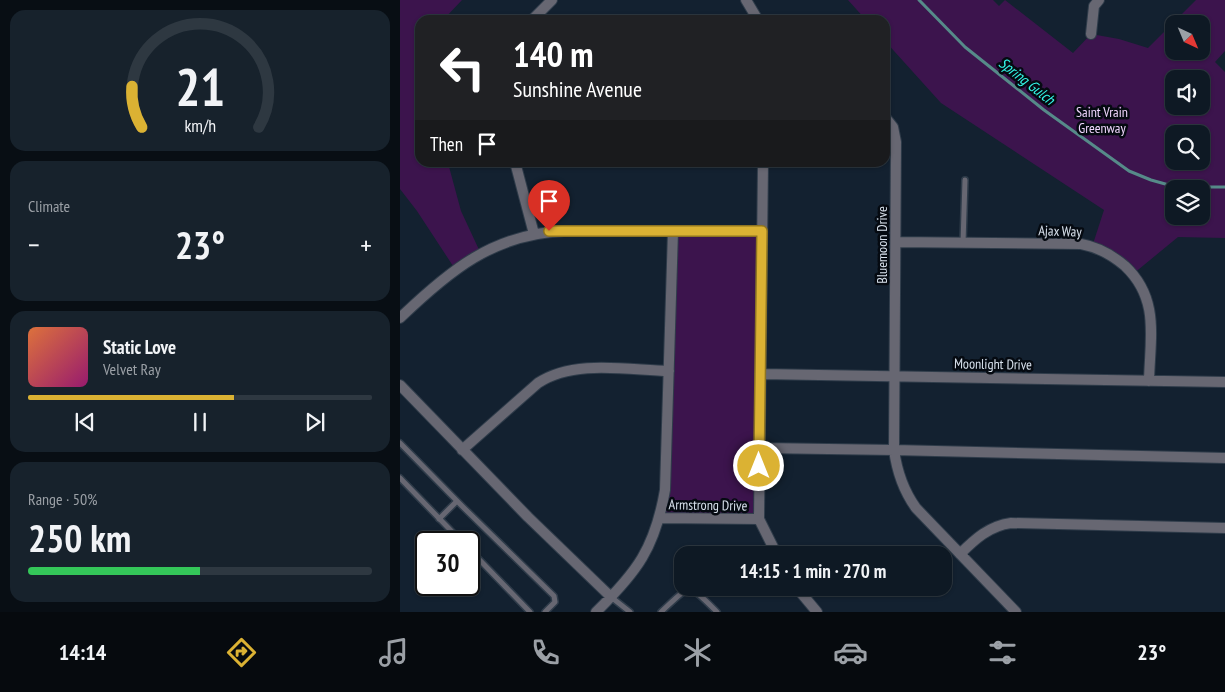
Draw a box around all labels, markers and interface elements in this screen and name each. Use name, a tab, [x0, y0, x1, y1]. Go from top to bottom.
north arrow	[1165, 15, 1210, 60]
map controls	[1165, 15, 1210, 225]
text: 140 m	[513, 31, 594, 77]
icon: left	[430, 35, 495, 100]
text: 21	[175, 53, 225, 120]
water label: Spring Gulch	[995, 53, 1060, 110]
button: sound	[1165, 70, 1210, 115]
text: Sunshine Avenue	[513, 75, 642, 103]
park label: Saint Vrain Greenway	[1076, 103, 1128, 137]
text: km/h	[184, 114, 216, 137]
button: search	[1165, 125, 1210, 170]
icon: arrive	[473, 130, 501, 158]
text: Then	[430, 132, 463, 156]
pin	[528, 180, 570, 231]
button: layers	[1165, 180, 1210, 225]
icon: arrive	[535, 187, 563, 215]
text: Climate	[28, 196, 70, 216]
street label: Bluemoon Drive	[873, 206, 891, 284]
text: 23°	[175, 220, 225, 269]
street label: Ajax Way	[1038, 221, 1083, 241]
text: −	[28, 226, 40, 263]
text: +	[360, 226, 372, 263]
text: Static Love	[103, 335, 176, 359]
street label: Moonlight Drive	[954, 354, 1032, 374]
text: Velvet Ray	[103, 359, 161, 379]
icon: previous	[71, 408, 99, 436]
icon: pause	[186, 408, 214, 436]
icon: next	[301, 408, 329, 436]
position arrow	[732, 439, 784, 491]
text: Range · 50%	[28, 489, 97, 509]
street label: Armstrong Drive	[669, 495, 748, 515]
text: 250 km	[28, 513, 131, 562]
speed limit sign: 30	[415, 531, 480, 596]
text: 14:15 · 1 min · 270 m	[740, 559, 886, 583]
icon: directions	[224, 635, 259, 670]
icon: music	[376, 635, 411, 670]
icon: phone	[528, 635, 563, 670]
icon: climate	[680, 635, 715, 670]
icon: car	[833, 635, 868, 670]
icon: filters	[985, 635, 1020, 670]
text: 14:14	[59, 638, 106, 666]
text: 23°	[1137, 638, 1166, 666]

